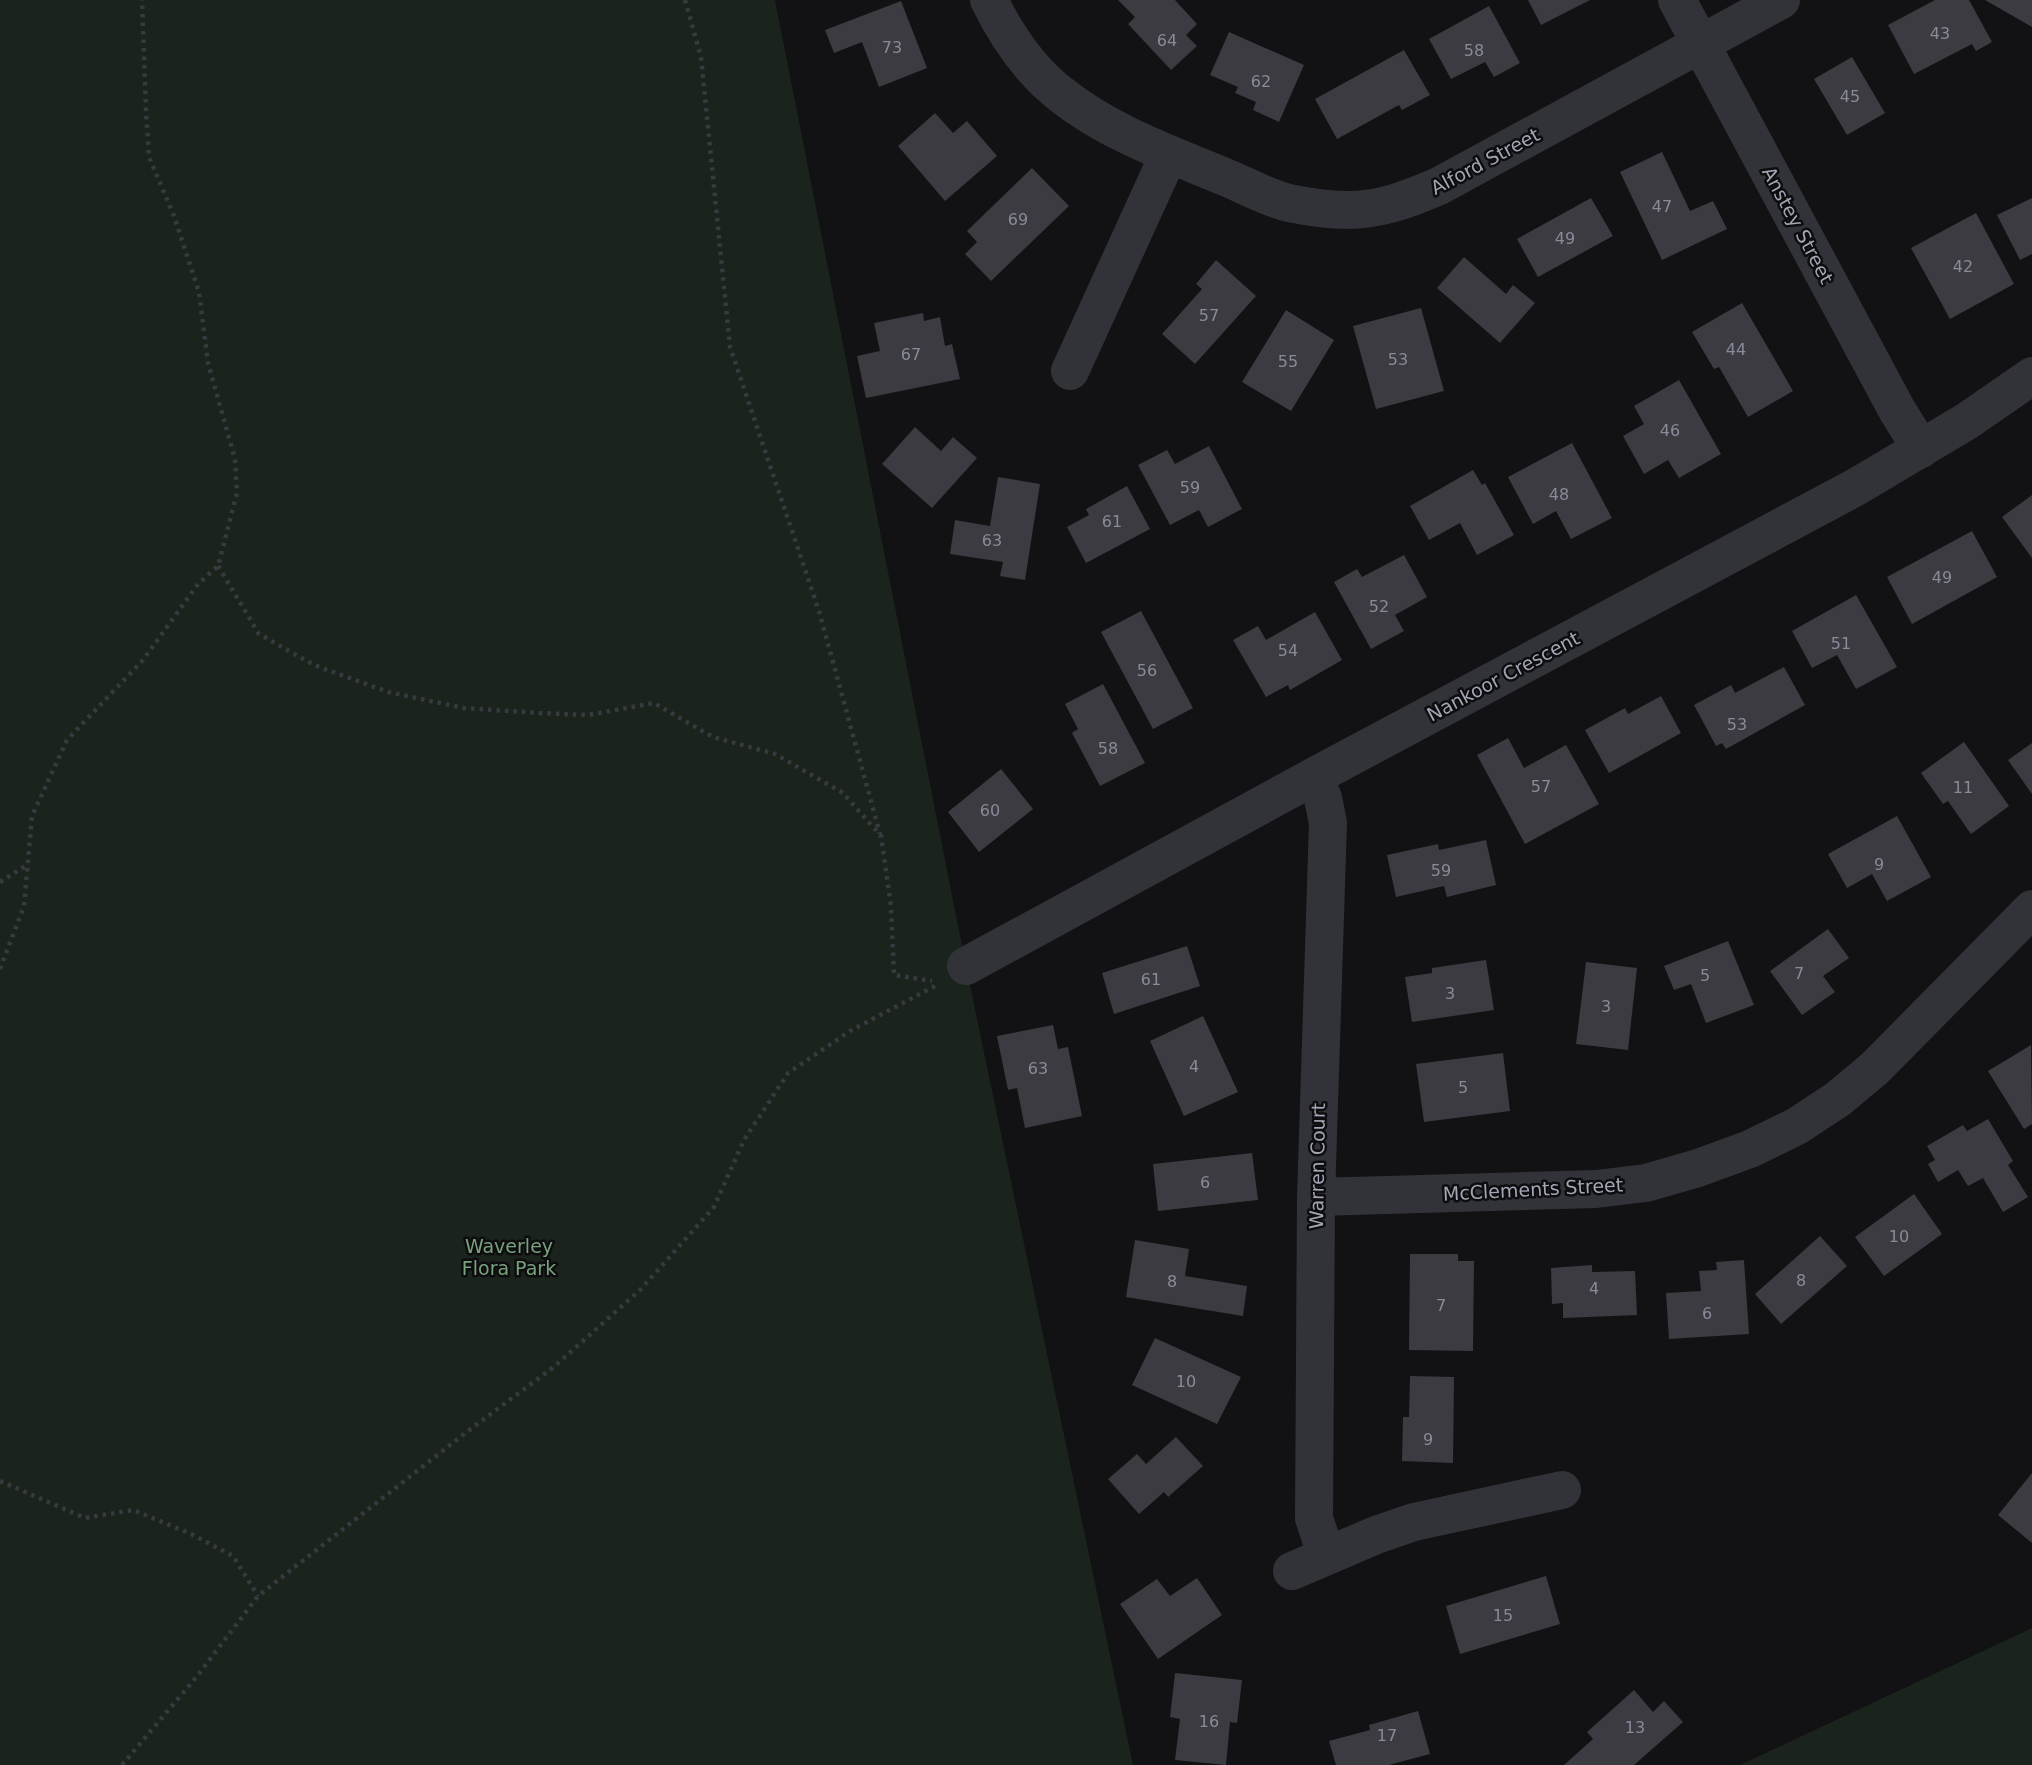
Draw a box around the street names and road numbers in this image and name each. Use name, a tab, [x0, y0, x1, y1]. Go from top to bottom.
street label: Alford Street	[1427, 123, 1543, 199]
street label: Anstey Street	[1758, 163, 1838, 287]
street label: Nankoor Crescent	[1423, 627, 1583, 725]
street label: Warren Court	[1305, 1103, 1329, 1229]
street label: McClements Street	[1442, 1173, 1624, 1205]

